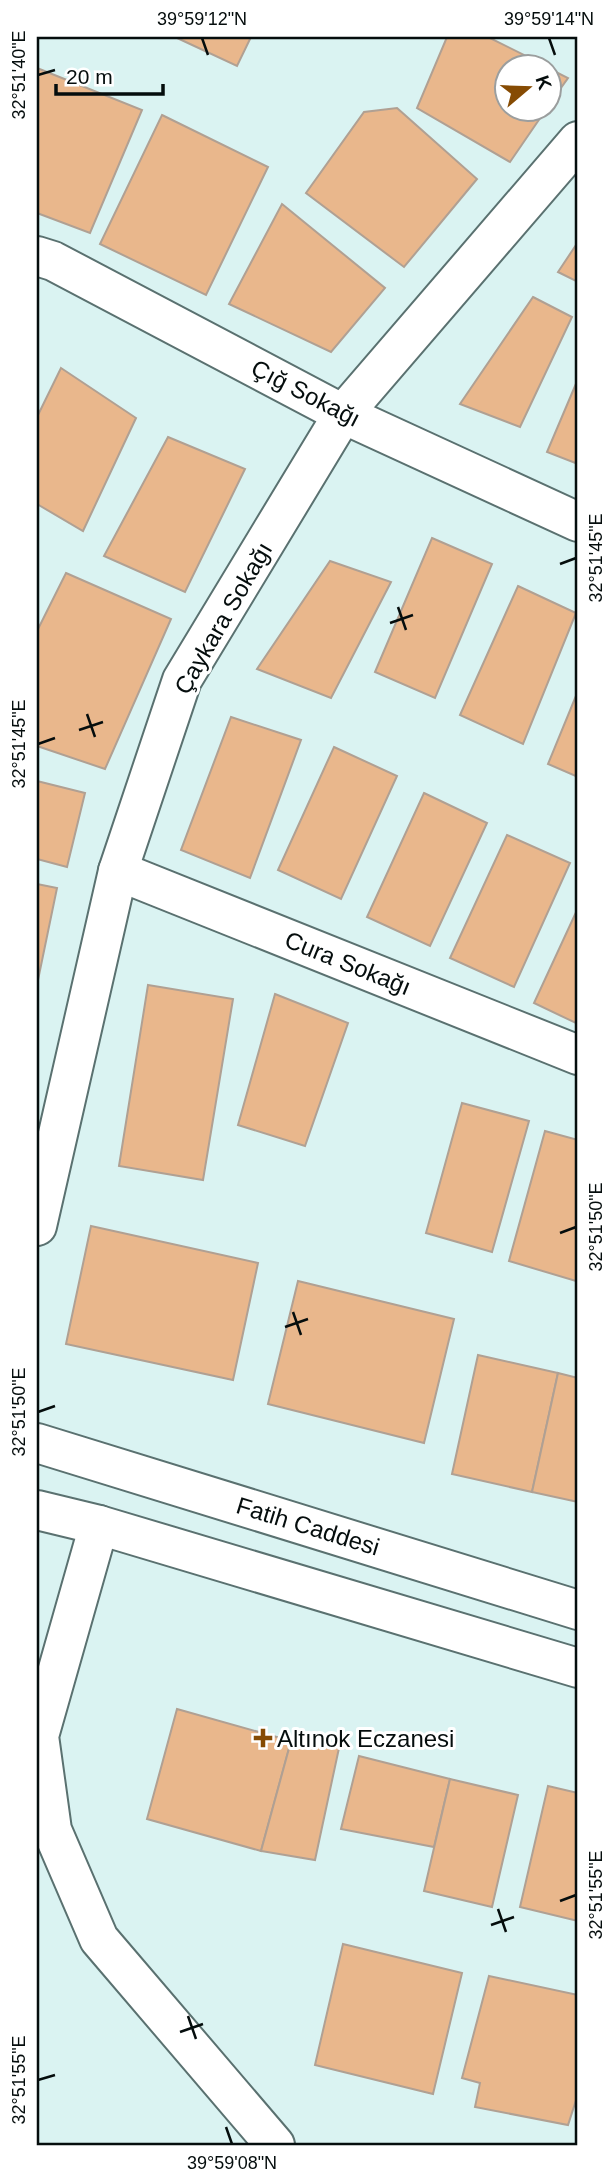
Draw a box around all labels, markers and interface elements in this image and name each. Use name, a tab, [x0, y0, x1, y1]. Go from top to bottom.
text: 39°59'12"N	[157, 9, 247, 29]
text: 39°59'14"N	[504, 9, 594, 29]
text: 32°51'40"E	[9, 30, 29, 120]
scale bar	[56, 52, 163, 96]
north arrow	[492, 52, 562, 122]
text: 20 m	[66, 65, 113, 88]
text: K	[531, 73, 556, 93]
street label: Çığ Sokağı	[247, 354, 365, 432]
text: 32°51'45"E	[586, 513, 606, 603]
street label: Çaykara Sokağı	[169, 537, 277, 699]
text: 32°51'45"E	[9, 699, 29, 789]
street label: Cura Sokağı	[281, 925, 415, 1001]
text: 32°51'50"E	[586, 1182, 606, 1272]
text: 32°51'50"E	[9, 1367, 29, 1457]
street label: Fatih Caddesi	[233, 1491, 383, 1561]
place label: Altınok Eczanesi	[277, 1725, 454, 1752]
marker: Altınok Eczanesi	[255, 1730, 271, 1746]
text: 32°51'55"E	[586, 1850, 606, 1940]
text: 32°51'55"E	[9, 2035, 29, 2125]
text: 39°59'08"N	[187, 2153, 277, 2173]

